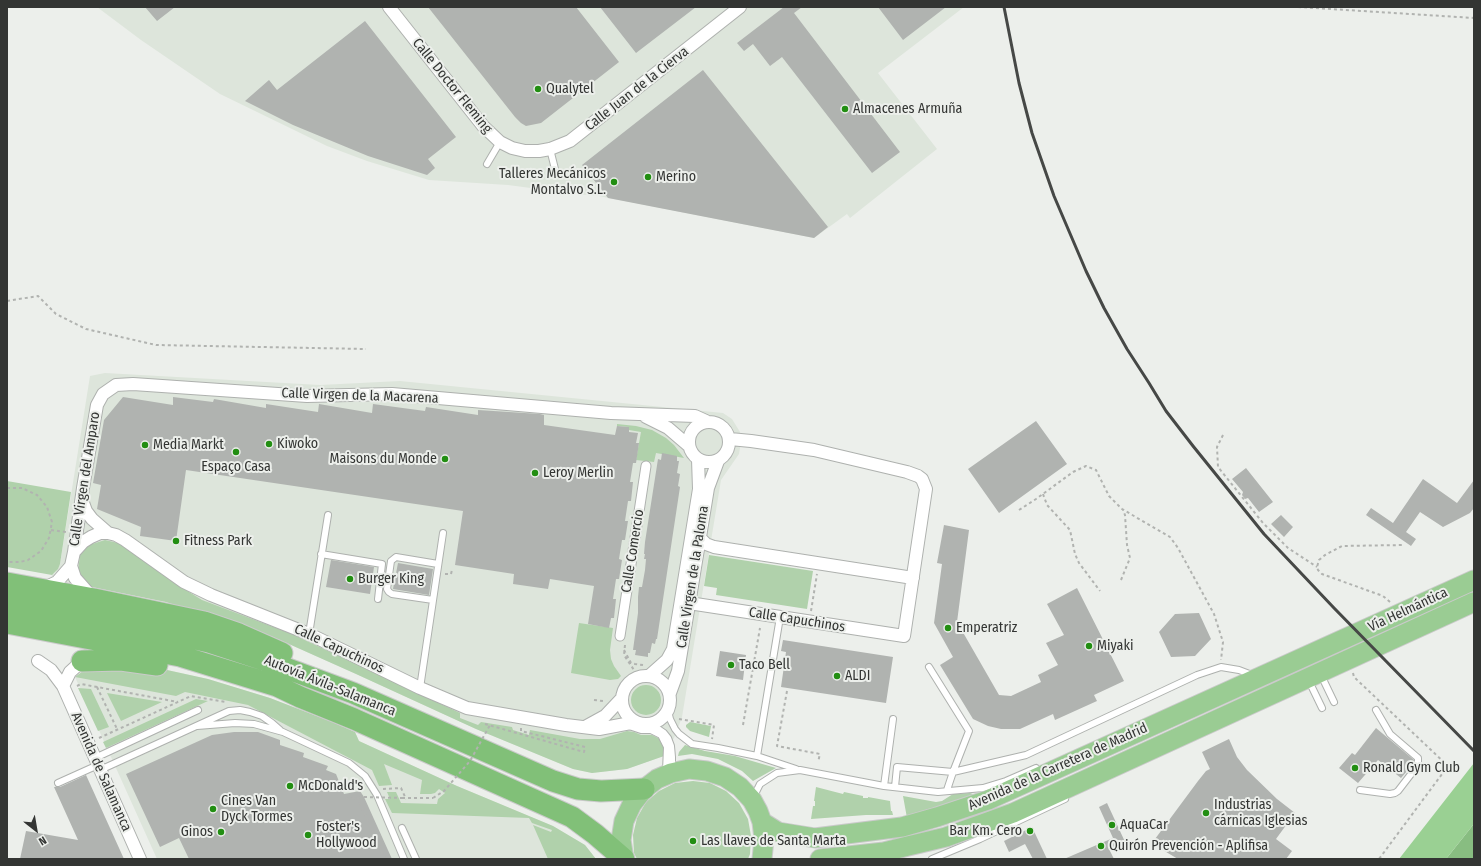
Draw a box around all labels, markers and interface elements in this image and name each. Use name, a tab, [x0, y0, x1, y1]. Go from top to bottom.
street label: Calle Doctor Fleming	[409, 35, 495, 137]
street label: Calle Juan de la Cierva	[582, 43, 692, 135]
place label: Qualytel	[546, 81, 594, 97]
marker: Qualytel	[533, 84, 543, 94]
place label: Almacenes Armuña	[853, 101, 962, 117]
marker: Almacenes Armuña	[840, 104, 850, 114]
place label: Talleres Mecánicos Montalvo S.L.	[499, 166, 606, 198]
place label: Merino	[656, 169, 696, 185]
marker: Merino	[643, 172, 653, 182]
marker: Talleres Mecánicos Montalvo S.L.	[609, 177, 619, 187]
street label: Calle Virgen de la Macarena	[281, 385, 439, 407]
street label: Calle Virgen del Amparo	[66, 410, 104, 548]
place label: Kiwoko	[277, 436, 318, 452]
place label: Media Markt	[153, 437, 224, 453]
marker: Kiwoko	[264, 439, 274, 449]
marker: Media Markt	[140, 440, 150, 450]
marker: Espaço Casa	[231, 447, 241, 457]
place label: Maisons du Monde	[329, 451, 437, 467]
marker: Maisons du Monde	[440, 454, 450, 464]
place label: Espaço Casa	[201, 459, 271, 475]
place label: Leroy Merlin	[543, 465, 614, 481]
marker: Leroy Merlin	[530, 468, 540, 478]
street label: Calle Virgen de la Paloma	[673, 505, 713, 649]
street label: Calle Comercio	[618, 508, 648, 594]
place label: Fitness Park	[184, 533, 252, 549]
marker: Fitness Park	[171, 536, 181, 546]
place label: Burger King	[358, 571, 424, 587]
marker: Burger King	[345, 574, 355, 584]
street label: Vía Helmántica	[1366, 584, 1450, 636]
street label: Calle Capuchinos	[748, 604, 846, 636]
place label: Emperatriz	[956, 620, 1017, 636]
street label: Calle Capuchinos	[291, 621, 387, 677]
marker: Emperatriz	[943, 623, 953, 633]
place label: Miyaki	[1097, 638, 1133, 654]
marker: Miyaki	[1084, 641, 1094, 651]
street label: Autovía Ávila-Salamanca	[262, 652, 398, 720]
place label: Taco Bell	[739, 657, 790, 673]
marker: Taco Bell	[726, 660, 736, 670]
place label: ALDI	[845, 668, 870, 684]
marker: ALDI	[832, 671, 842, 681]
street label: Avenida de Salamanca	[67, 710, 135, 834]
street label: Avenida de la Carretera de Madrid	[966, 720, 1150, 814]
place label: Ronald Gym Club	[1363, 760, 1460, 776]
marker: Ronald Gym Club	[1350, 763, 1360, 773]
place label: McDonald's	[298, 778, 363, 794]
marker: McDonald's	[285, 781, 295, 791]
place label: Cines Van Dyck Tormes	[221, 793, 293, 826]
place label: Industrias cárnicas Iglesias	[1214, 797, 1307, 830]
marker: Cines Van Dyck Tormes	[208, 804, 218, 814]
marker: Industrias cárnicas Iglesias	[1201, 808, 1211, 818]
north arrow	[16, 810, 56, 850]
place label: AquaCar	[1120, 817, 1168, 833]
place label: Foster's Hollywood	[316, 819, 377, 852]
marker: AquaCar	[1107, 820, 1117, 830]
place label: Bar Km. Cero	[949, 823, 1022, 839]
place label: Ginos	[181, 824, 213, 840]
marker: Bar Km. Cero	[1025, 826, 1035, 836]
marker: Ginos	[216, 827, 226, 837]
marker: Foster's Hollywood	[303, 830, 313, 840]
text: N	[36, 833, 49, 848]
place label: Las llaves de Santa Marta	[701, 833, 846, 849]
marker: Las llaves de Santa Marta	[688, 836, 698, 846]
place label: Quirón Prevención - Aplifisa	[1109, 838, 1268, 854]
marker: Quirón Prevención - Aplifisa	[1096, 841, 1106, 851]

